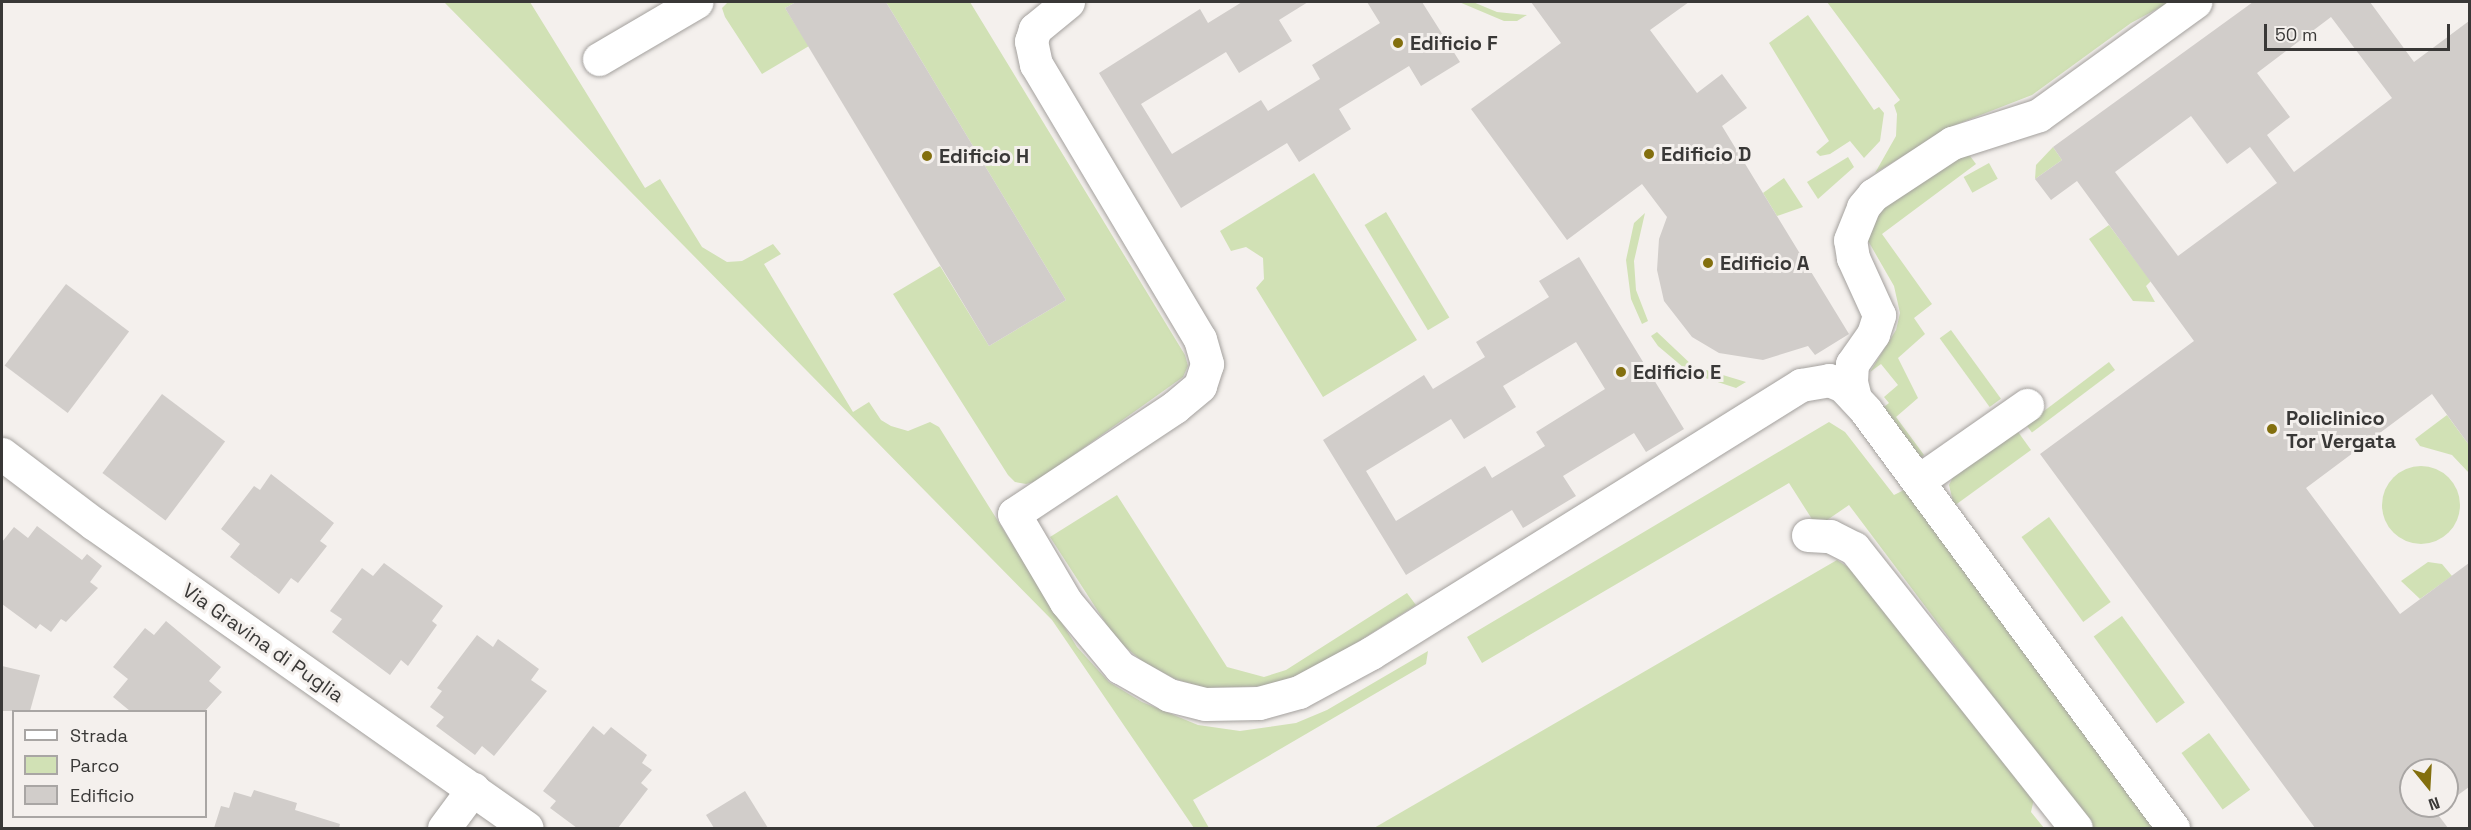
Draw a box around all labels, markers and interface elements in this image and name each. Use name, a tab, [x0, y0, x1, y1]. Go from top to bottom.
scale bar	[2267, 12, 2453, 50]
text: 50 m	[2275, 23, 2317, 46]
place label: Edificio F	[1410, 31, 1498, 55]
marker: Edificio F	[1391, 36, 1405, 50]
place label: Edificio D	[1661, 142, 1751, 166]
place label: Edificio H	[939, 144, 1029, 168]
marker: Edificio D	[1642, 147, 1656, 161]
marker: Edificio H	[920, 149, 934, 163]
place label: Edificio A	[1720, 251, 1810, 275]
marker: Edificio A	[1701, 256, 1715, 270]
place label: Edificio E	[1633, 360, 1721, 384]
marker: Edificio E	[1614, 365, 1628, 379]
place label: Policlinico Tor Vergata	[2286, 406, 2396, 453]
marker: Policlinico Tor Vergata	[2263, 420, 2281, 438]
street label: Via Gravina di Puglia	[178, 578, 348, 708]
legend	[12, 710, 207, 818]
text: Strada	[70, 724, 128, 747]
text: Parco	[70, 754, 119, 777]
north arrow	[2399, 758, 2459, 818]
text: Edificio	[70, 784, 134, 807]
text: N	[2426, 792, 2442, 815]

